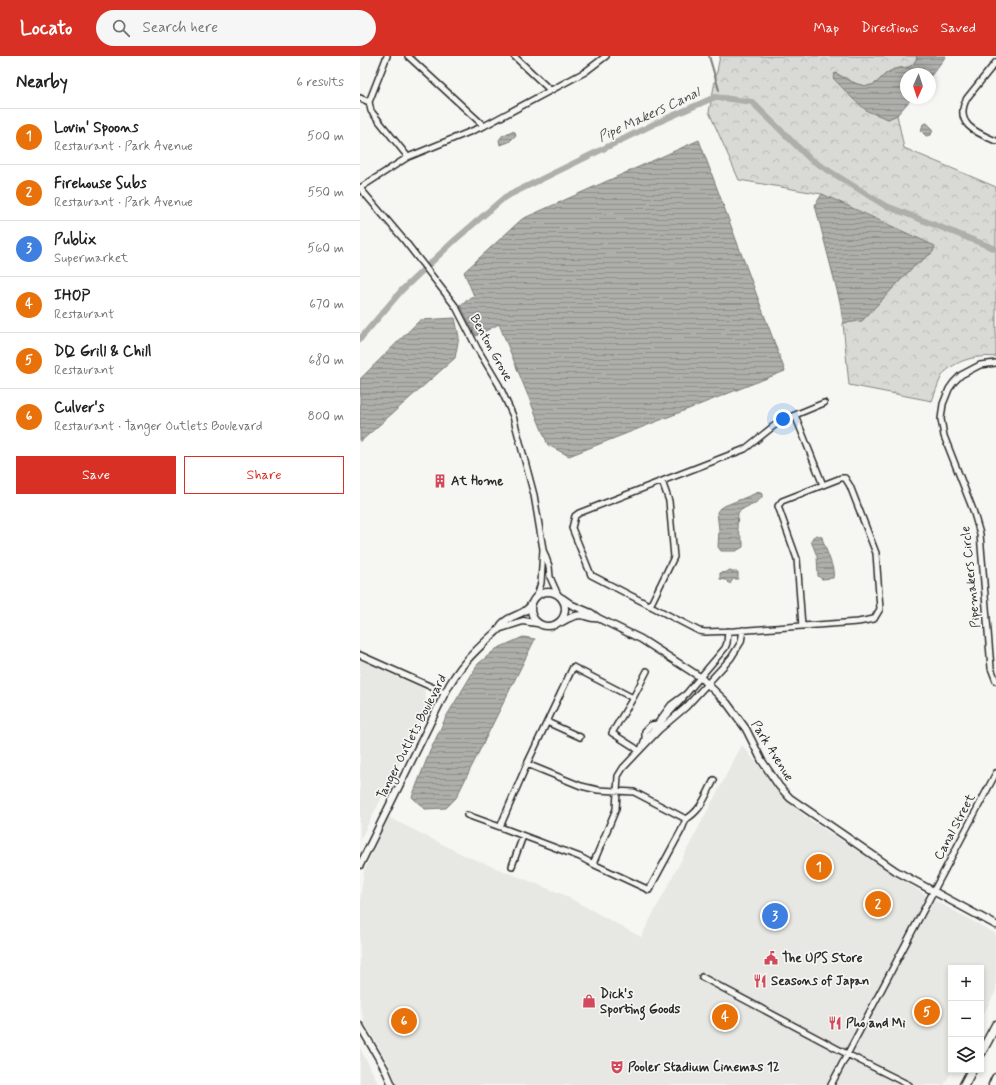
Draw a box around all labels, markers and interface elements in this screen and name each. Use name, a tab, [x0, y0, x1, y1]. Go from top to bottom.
search box	[96, 10, 376, 46]
text: Locato	[20, 16, 72, 41]
icon: search	[110, 17, 132, 39]
text: Search here	[142, 18, 218, 38]
text: Map	[813, 19, 839, 37]
text: Directions	[861, 19, 919, 37]
text: Saved	[941, 19, 976, 37]
north arrow	[900, 68, 936, 104]
text: Nearby	[16, 71, 68, 93]
text: 6 results	[296, 74, 344, 91]
water label: Pipe Makers Canal	[595, 83, 705, 146]
text: Lovin' Spoons	[54, 118, 139, 138]
text: 1	[26, 128, 32, 145]
text: 500 m	[307, 128, 344, 145]
text: Restaurant · Park Avenue	[54, 138, 193, 155]
text: Firehouse Subs	[54, 174, 147, 194]
text: 2	[26, 184, 32, 201]
text: 550 m	[308, 184, 344, 201]
text: Restaurant · Park Avenue	[54, 194, 193, 211]
text: Publix	[54, 230, 96, 250]
text: 3	[26, 240, 32, 257]
text: 560 m	[307, 240, 344, 257]
text: Supermarket	[54, 250, 128, 267]
text: IHOP	[54, 286, 90, 306]
text: 4	[25, 296, 33, 313]
text: 670 m	[309, 296, 344, 313]
text: Restaurant	[54, 306, 114, 323]
street label: Benton Grove	[466, 311, 516, 385]
text: DQ Grill & Chill	[54, 342, 151, 362]
text: 5	[25, 352, 33, 369]
text: 680 m	[309, 352, 344, 369]
text: Restaurant	[54, 362, 114, 379]
text: Culver's	[54, 398, 104, 418]
text: 6	[26, 408, 32, 425]
text: 800 m	[308, 408, 344, 425]
your location	[773, 409, 793, 429]
text: Restaurant · Tanger Outlets Boulevard	[54, 418, 263, 435]
button: Save	[16, 456, 176, 494]
button: Share	[184, 456, 344, 494]
building icon: At Home	[432, 473, 448, 489]
place label: At Home	[451, 473, 503, 490]
street label: Pipemakers Circle	[957, 525, 985, 629]
street label: Tanger Outlets Boulevard	[373, 672, 452, 803]
street label: Park Avenue	[747, 717, 797, 785]
street label: Canal Street	[930, 791, 980, 863]
pin: 1	[806, 852, 832, 882]
pin: 2	[865, 889, 891, 919]
pin: 3	[762, 901, 788, 931]
public building icon: The UPS Store	[763, 950, 779, 966]
place label: The UPS Store	[782, 950, 863, 967]
map controls	[948, 965, 984, 1073]
button: +	[948, 965, 984, 1001]
restaurant icon: Seasons of Japan	[752, 973, 768, 989]
place label: Seasons of Japan	[771, 973, 869, 990]
place label: Dick's Sporting Goods	[600, 986, 680, 1021]
shop icon: Dick's Sporting Goods	[581, 993, 597, 1009]
pin: 5	[914, 997, 940, 1027]
button: −	[948, 1001, 984, 1037]
pin: 4	[712, 1002, 738, 1032]
pin: 6	[391, 1006, 417, 1036]
restaurant icon: Pho and Mi	[827, 1015, 843, 1031]
place label: Pho and Mi	[846, 1015, 906, 1032]
button: layers	[948, 1037, 984, 1073]
theatre icon: Pooler Stadium Cinemas 12	[609, 1059, 625, 1075]
place label: Pooler Stadium Cinemas 12	[628, 1059, 780, 1076]

